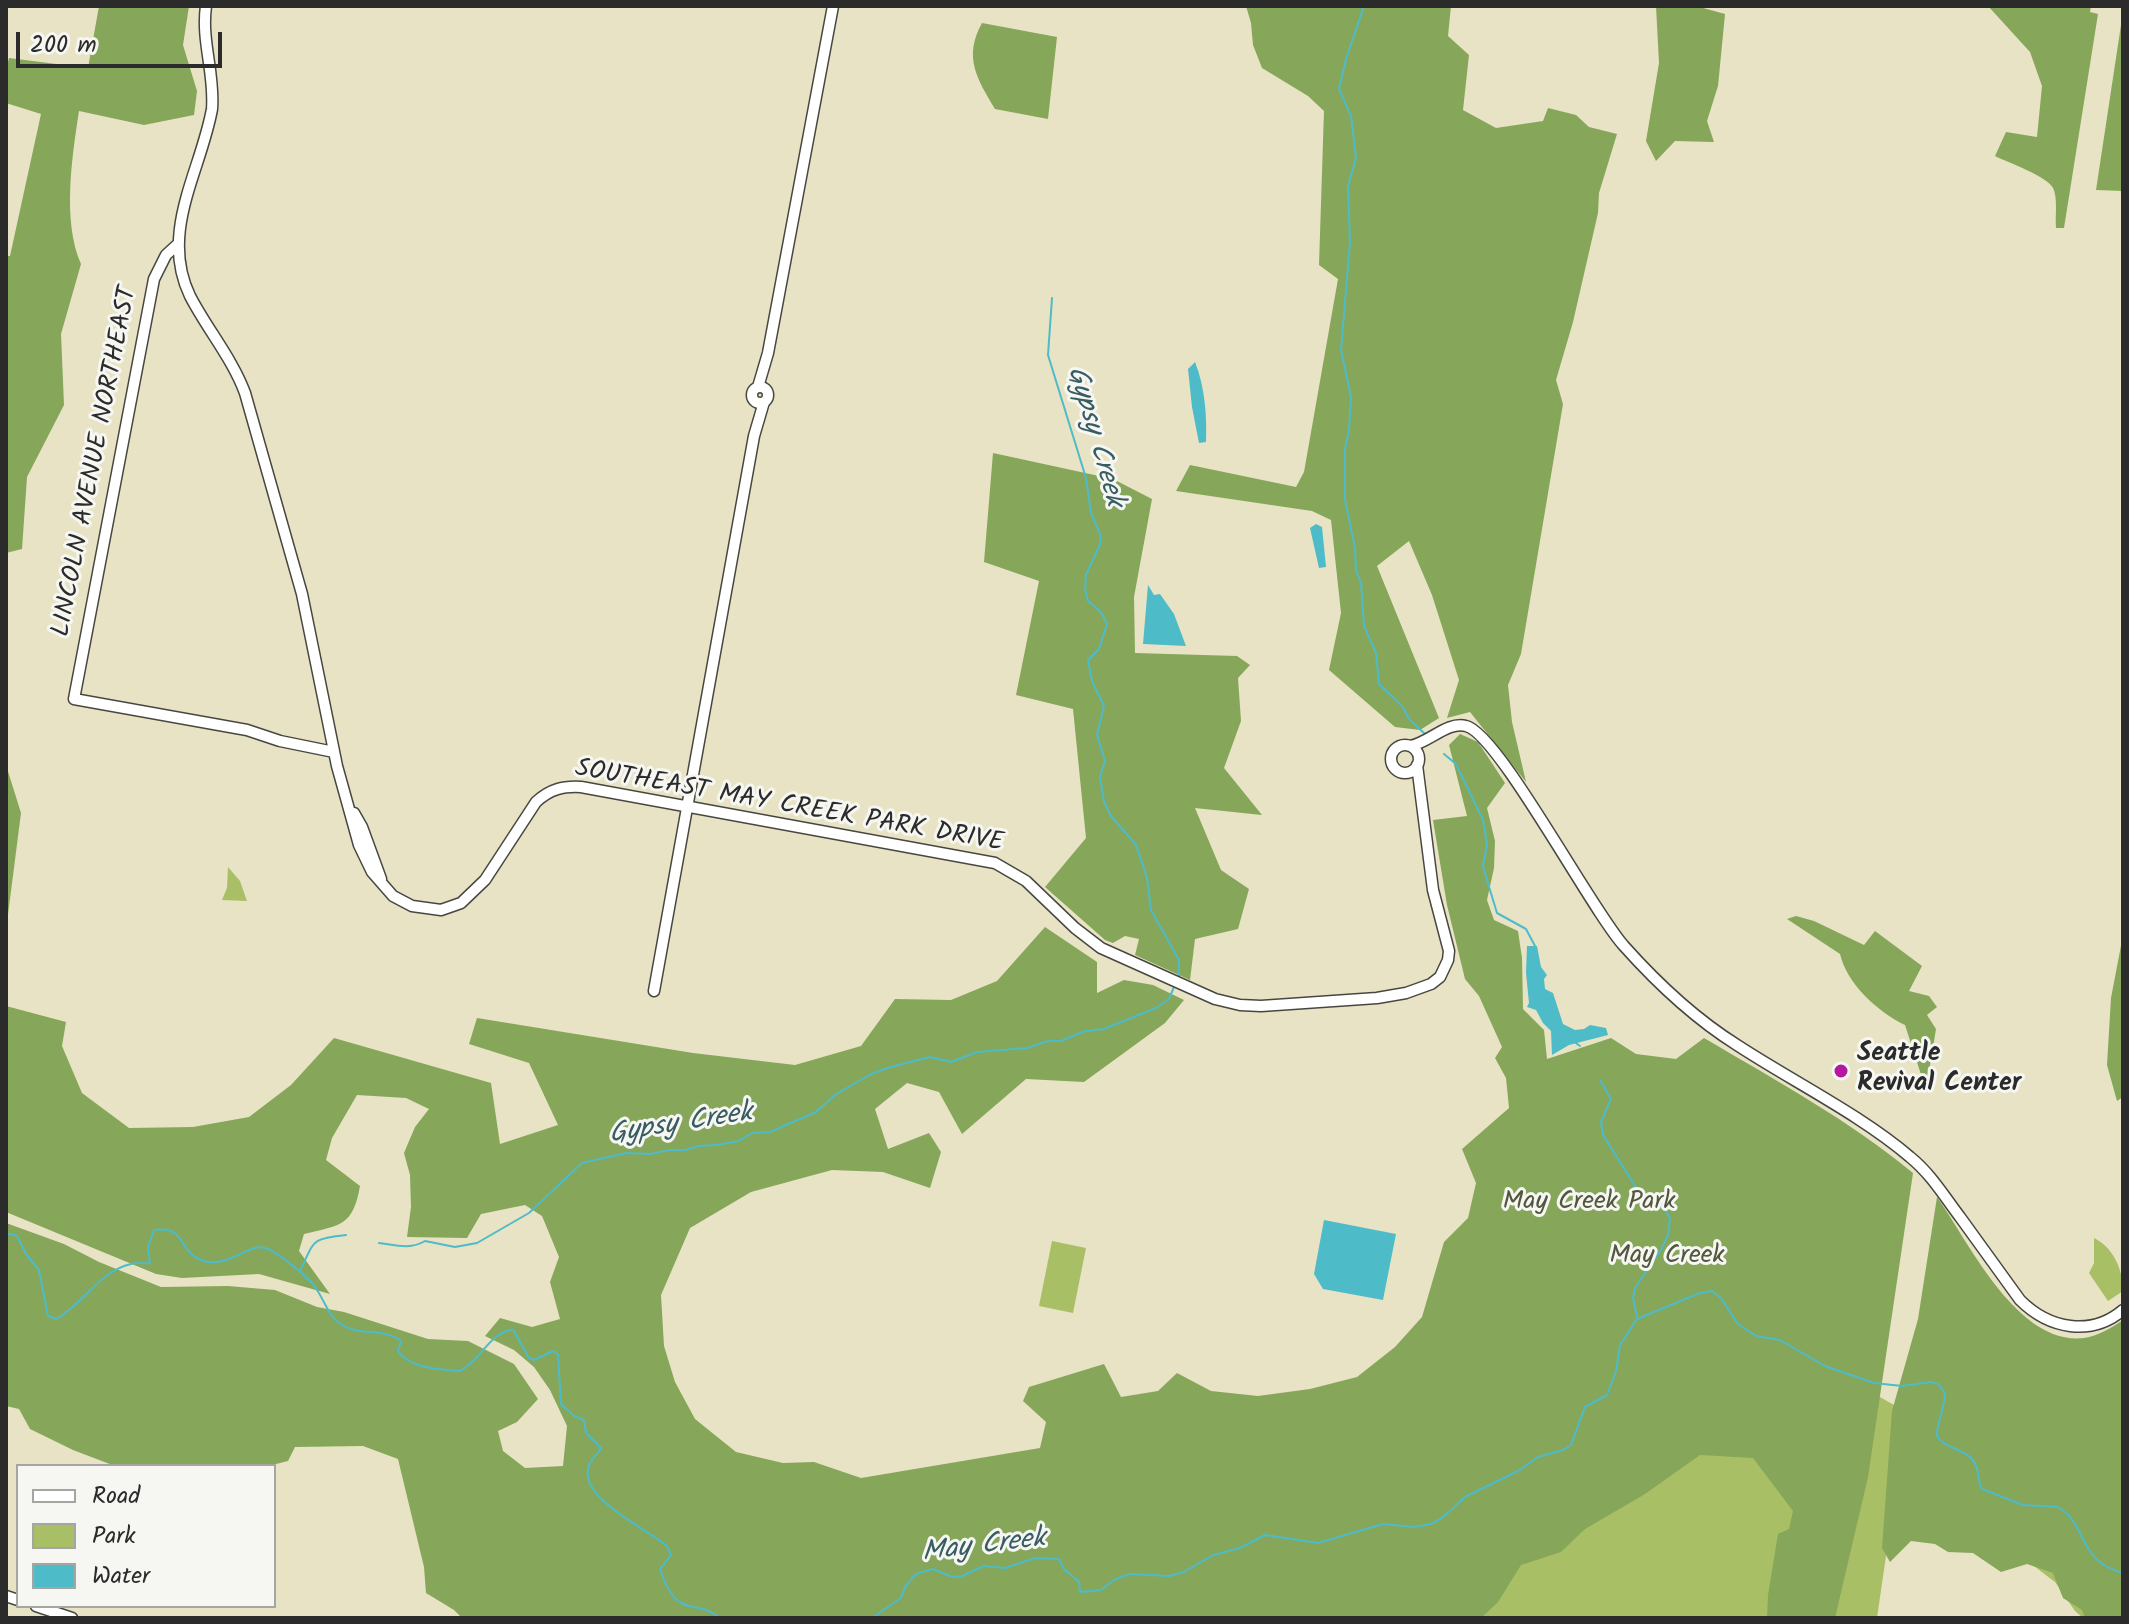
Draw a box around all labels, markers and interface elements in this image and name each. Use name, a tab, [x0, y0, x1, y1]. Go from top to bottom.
scale bar	[20, 16, 226, 66]
text: 200 m	[30, 26, 97, 65]
street label: LINCOLN AVENUE NORTHEAST	[48, 284, 146, 640]
water label: Gypsy Creek	[1057, 363, 1129, 511]
street label: SOUTHEAST MAY CREEK PARK DRIVE	[572, 755, 1006, 861]
place label: Seattle Revival Center	[1857, 1040, 2021, 1102]
marker: Seattle Revival Center	[1832, 1062, 1850, 1080]
water label: Gypsy Creek	[607, 1098, 755, 1154]
park label: May Creek Park	[1503, 1188, 1675, 1220]
park label: May Creek	[1609, 1242, 1725, 1274]
legend	[16, 1464, 276, 1608]
text: Road	[92, 1477, 140, 1516]
text: Park	[92, 1517, 136, 1556]
water label: May Creek	[920, 1524, 1048, 1572]
text: Water	[92, 1557, 150, 1596]

